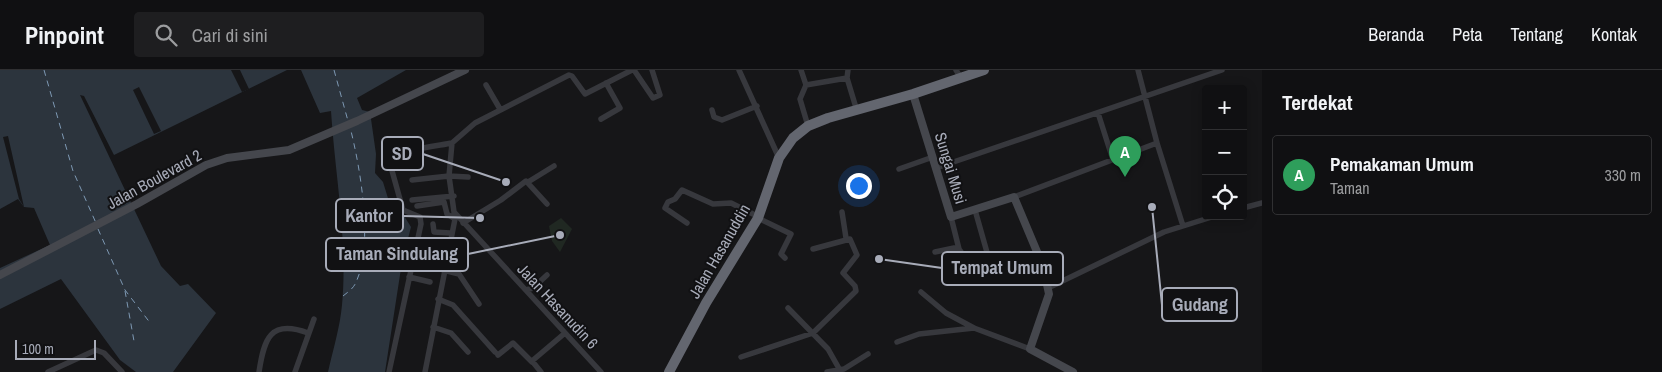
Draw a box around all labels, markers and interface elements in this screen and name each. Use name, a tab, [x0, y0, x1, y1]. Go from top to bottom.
search box	[134, 12, 484, 57]
text: Pinpoint	[25, 19, 104, 51]
icon: search	[152, 21, 180, 49]
text: Cari di sini	[192, 22, 268, 48]
text: Beranda	[1368, 22, 1424, 47]
text: Peta	[1452, 22, 1483, 47]
text: Tentang	[1511, 22, 1563, 47]
text: Kontak	[1591, 22, 1637, 47]
map controls	[1202, 85, 1247, 220]
button: +	[1202, 85, 1247, 130]
text: Terdekat	[1282, 88, 1353, 117]
street label: Sungai Musi	[930, 130, 972, 206]
button: −	[1202, 130, 1247, 175]
pin: A	[1109, 136, 1141, 177]
callout: SD	[382, 137, 423, 170]
text: SD	[392, 141, 413, 166]
street label: Jalan Boulevard 2	[103, 144, 205, 214]
text: Pemakaman Umum	[1330, 151, 1474, 177]
text: A	[1294, 164, 1304, 186]
text: 330 m	[1605, 164, 1641, 186]
your location	[846, 173, 872, 199]
button: locate	[1202, 175, 1247, 220]
text: Taman	[1330, 177, 1370, 199]
callout: Kantor	[336, 199, 403, 232]
street label: Jalan Hasanuddin	[683, 200, 755, 302]
text: Kantor	[345, 203, 393, 228]
callout: Taman Sindulang	[326, 238, 468, 271]
text: Taman Sindulang	[336, 241, 458, 266]
callout: Tempat Umum	[942, 252, 1063, 285]
text: Tempat Umum	[951, 255, 1053, 280]
street label: Jalan Hasanudin 6	[513, 258, 603, 354]
callout: Gudang	[1162, 288, 1237, 321]
text: Gudang	[1172, 292, 1228, 317]
scale bar	[15, 337, 96, 360]
text: 100 m	[22, 340, 54, 358]

